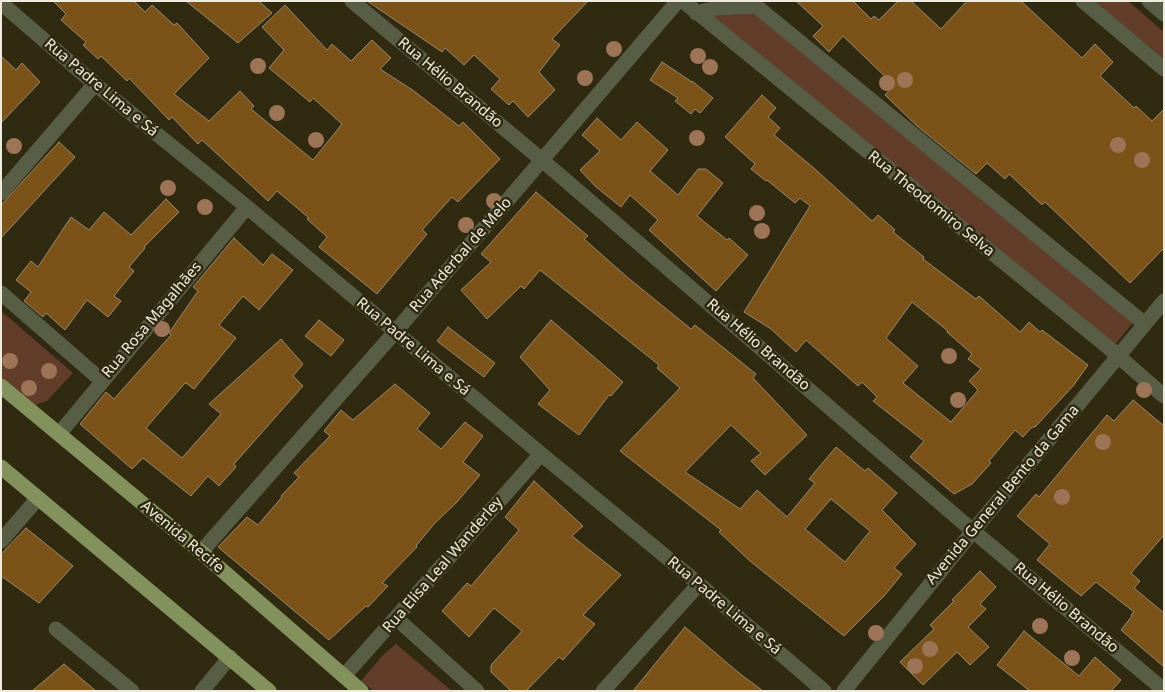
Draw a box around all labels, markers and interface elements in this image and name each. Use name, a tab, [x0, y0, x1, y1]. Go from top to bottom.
street label: Rua Hélio Brandão	[394, 34, 506, 132]
street label: Rua Padre Lima e Sá	[40, 35, 162, 141]
street label: Rua Theodomiro Selva	[864, 147, 998, 261]
street label: Rua Aderbal de Melo	[406, 194, 516, 316]
street label: Rua Rosa Magalhães	[98, 258, 206, 382]
street label: Rua Padre Lima e Sá	[352, 294, 474, 400]
street label: Rua Hélio Brandão	[703, 295, 813, 395]
street label: Avenida General Bento da Gama	[923, 402, 1083, 588]
street label: Rua Elisa Leal Wanderley	[379, 493, 507, 637]
street label: Avenida Recife	[137, 497, 227, 577]
street label: Rua Padre Lima e Sá	[663, 553, 785, 659]
street label: Rua Hélio Brandão	[1010, 559, 1122, 657]

